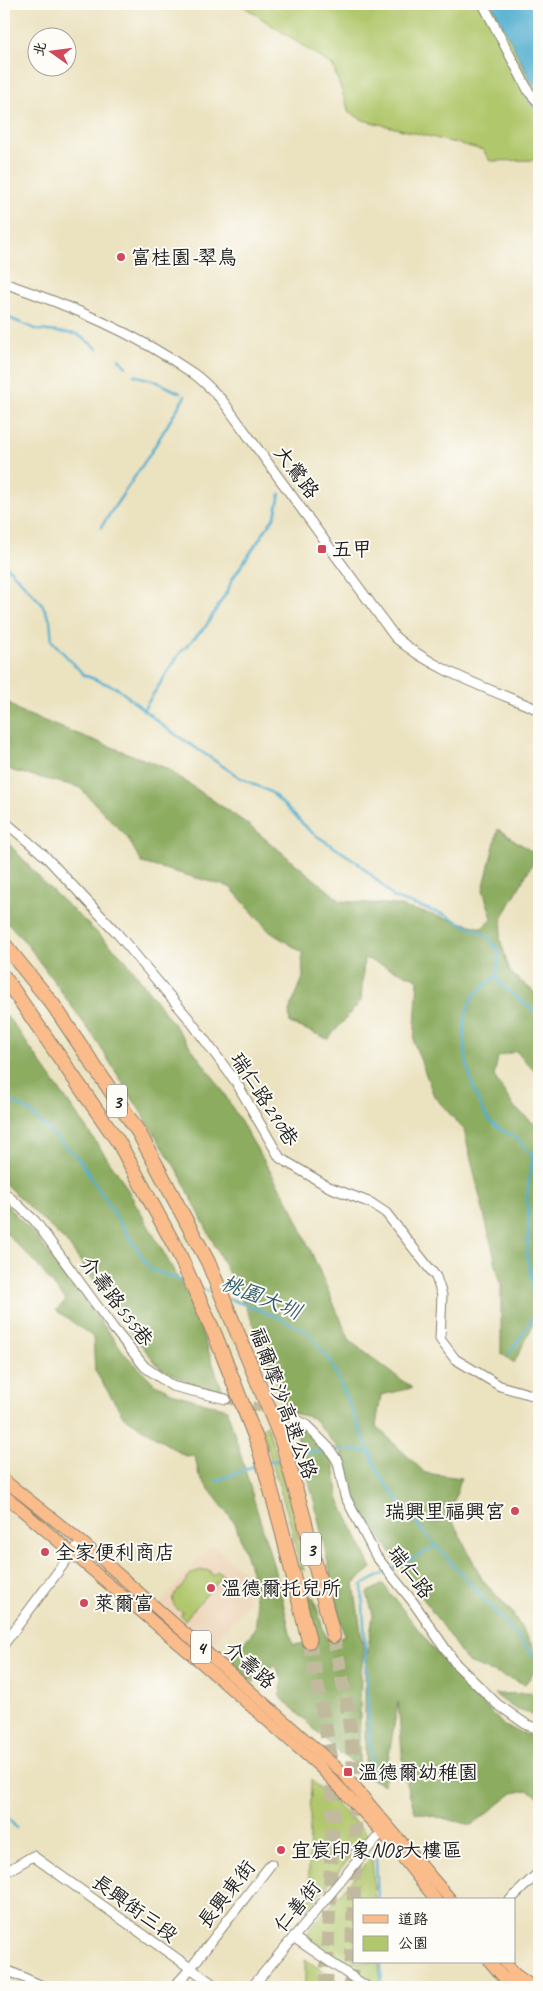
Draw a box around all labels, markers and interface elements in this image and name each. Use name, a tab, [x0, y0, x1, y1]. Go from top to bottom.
north arrow	[28, 28, 78, 78]
text: 北	[30, 40, 50, 58]
place label: 富桂園-翠鳥	[131, 245, 238, 270]
marker: 富桂園-翠鳥	[115, 251, 127, 263]
street label: 大鶯路	[269, 441, 325, 505]
place label: 五甲	[332, 537, 372, 562]
marker: 五甲	[316, 543, 328, 555]
street label: 瑞仁路290巷	[225, 1048, 305, 1152]
road number: 3	[107, 1084, 127, 1118]
street label: 介壽路555巷	[74, 1251, 159, 1352]
water label: 桃園大圳	[217, 1269, 307, 1326]
street label: 福爾摩沙高速公路	[244, 1324, 323, 1484]
place label: 瑞興里福興宮	[385, 1499, 505, 1524]
marker: 瑞興里福興宮	[509, 1505, 521, 1517]
road number: 3	[301, 1532, 321, 1566]
place label: 全家便利商店	[55, 1540, 175, 1565]
street label: 瑞仁路	[383, 1541, 439, 1605]
marker: 全家便利商店	[39, 1546, 51, 1558]
place label: 溫德爾托兒所	[221, 1576, 341, 1601]
marker: 溫德爾托兒所	[205, 1582, 217, 1594]
place label: 萊爾富	[94, 1591, 154, 1616]
marker: 萊爾富	[78, 1597, 90, 1609]
road number: 4	[191, 1630, 211, 1664]
street label: 介壽路	[219, 1636, 281, 1695]
place label: 溫德爾幼稚園	[358, 1760, 478, 1785]
marker: 溫德爾幼稚園	[342, 1766, 354, 1778]
place label: 宜宸印象NO8大樓區	[291, 1838, 462, 1863]
marker: 宜宸印象NO8大樓區	[275, 1844, 287, 1856]
street label: 長興東街	[192, 1855, 261, 1934]
street label: 長興街三段	[87, 1869, 183, 1948]
street label: 仁善街	[269, 1875, 326, 1937]
legend	[353, 1898, 516, 1964]
text: 道路	[398, 1910, 428, 1929]
text: 公園	[398, 1934, 428, 1953]

